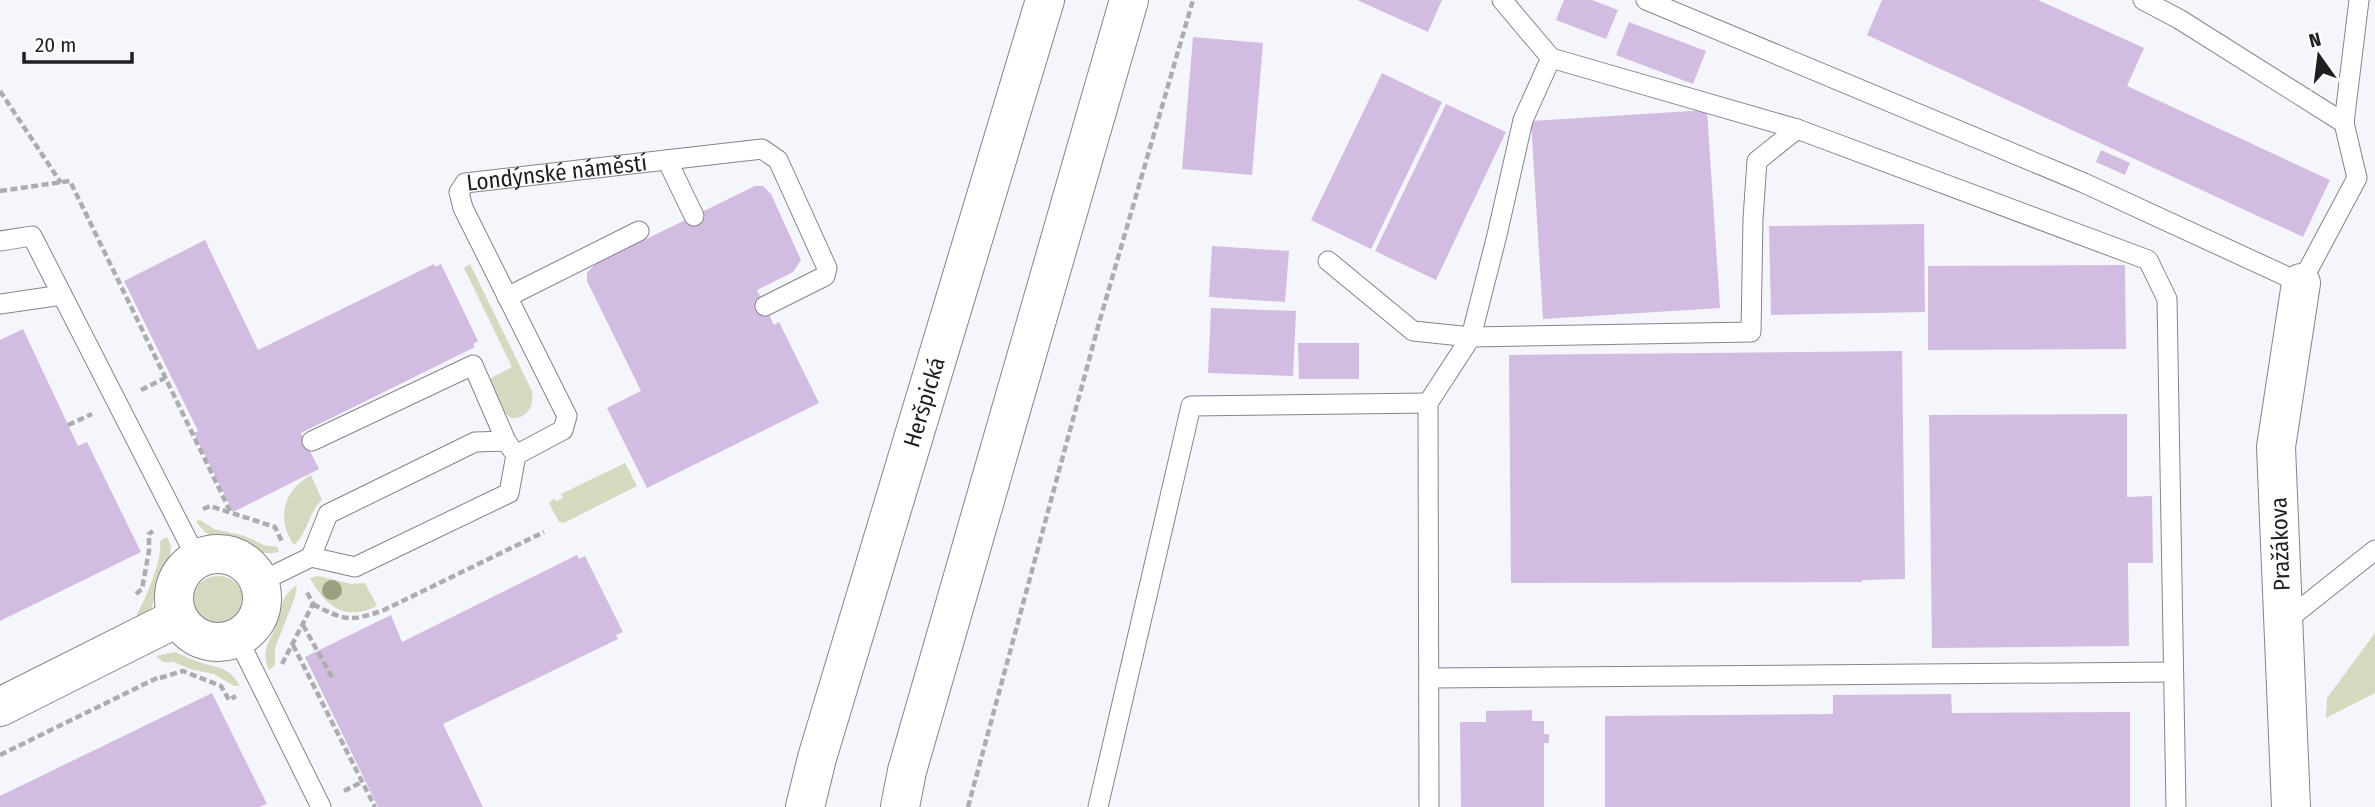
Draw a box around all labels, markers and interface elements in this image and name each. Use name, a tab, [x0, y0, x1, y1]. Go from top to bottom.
scale bar	[24, 21, 133, 65]
north arrow	[2284, 21, 2354, 91]
text: N	[2307, 27, 2323, 53]
text: 20 m	[35, 32, 76, 58]
street label: Londýnské náměstí	[465, 148, 649, 197]
street label: Heršpická	[897, 354, 951, 450]
street label: Pražákova	[2264, 497, 2296, 591]

